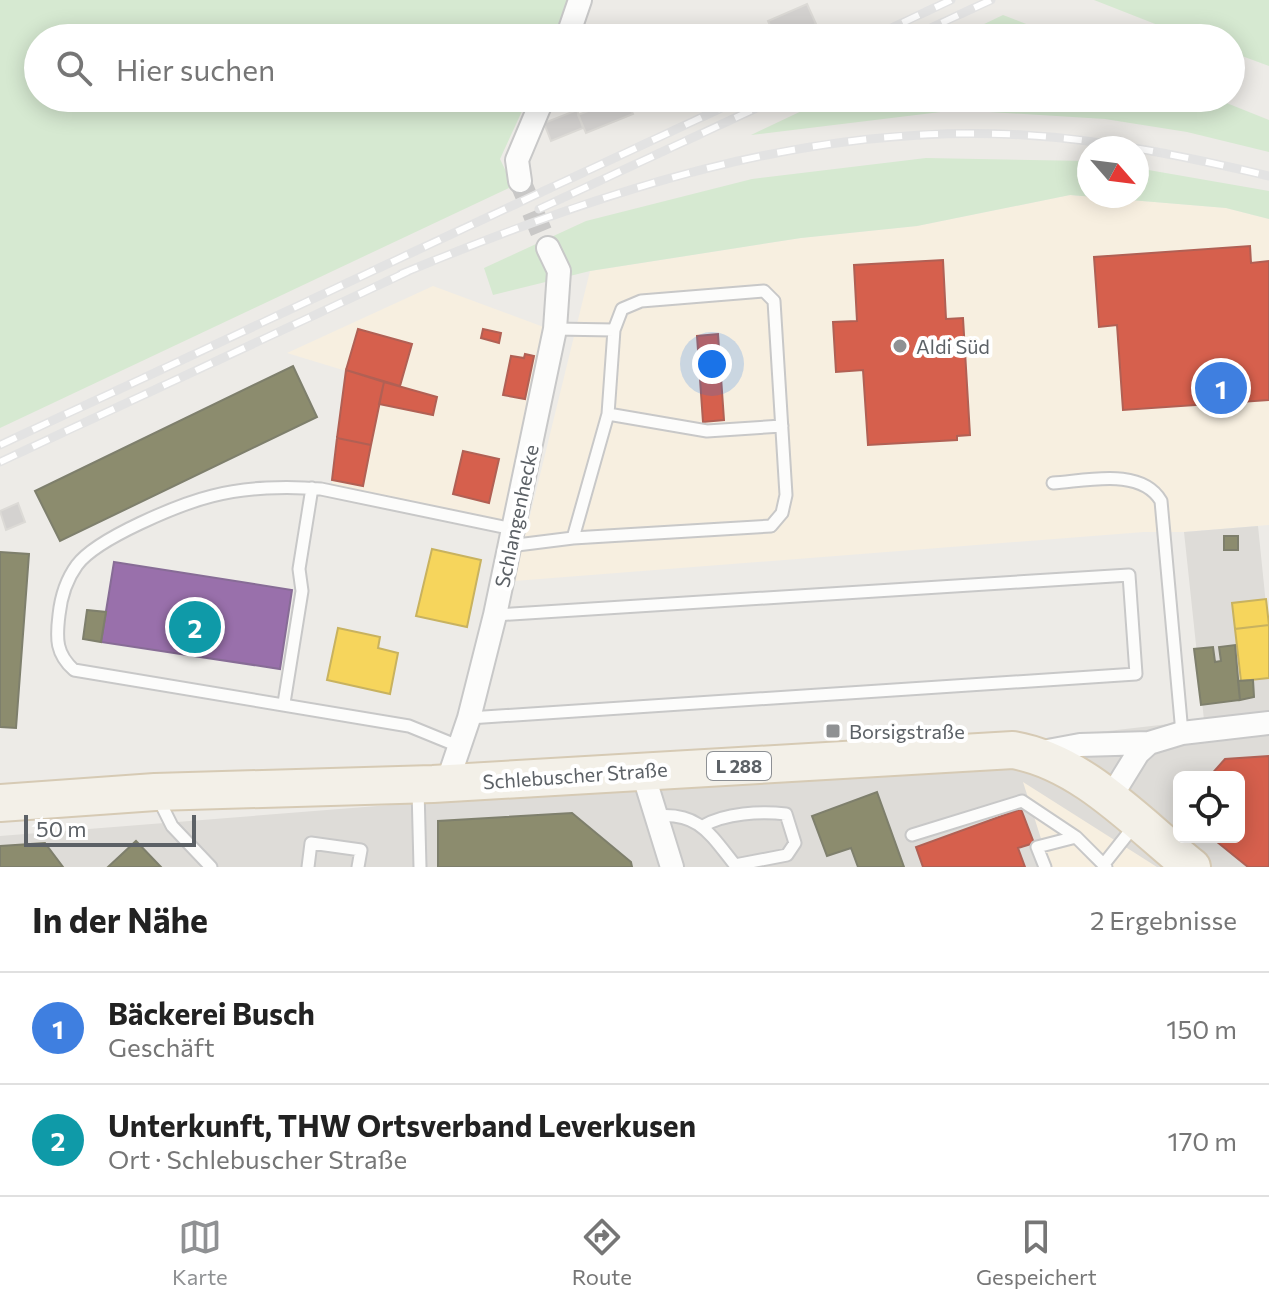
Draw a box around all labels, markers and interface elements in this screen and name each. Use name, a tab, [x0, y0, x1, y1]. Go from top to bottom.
search box	[24, 24, 1245, 112]
icon: search	[52, 46, 96, 90]
text: Hier suchen	[116, 50, 275, 87]
north arrow	[1077, 136, 1149, 208]
place label: Aldi Süd	[916, 334, 990, 358]
marker: Aldi Süd	[891, 337, 909, 355]
your location	[692, 344, 732, 384]
pin: 1	[1195, 358, 1247, 418]
street label: Schlangenhecke	[489, 442, 543, 590]
pin: 2	[169, 597, 221, 657]
place label: Borsigstraße	[849, 719, 965, 743]
marker: Borsigstraße	[824, 722, 842, 740]
road number: L 288	[707, 752, 771, 780]
street label: Schlebuscher Straße	[482, 757, 668, 793]
map controls	[1173, 771, 1245, 843]
button: locate	[1173, 771, 1245, 843]
scale bar	[24, 811, 196, 847]
text: 50 m	[36, 815, 86, 842]
text: In der Nähe	[32, 898, 208, 940]
text: 2 Ergebnisse	[1090, 904, 1237, 935]
text: Bäckerei Busch	[108, 994, 315, 1031]
text: 1	[52, 1013, 64, 1044]
text: 150 m	[1166, 1013, 1237, 1044]
text: Geschäft	[108, 1031, 215, 1062]
text: Unterkunft, THW Ortsverband Leverkusen	[108, 1106, 696, 1143]
text: 2	[51, 1125, 65, 1156]
text: 170 m	[1168, 1125, 1237, 1156]
text: Ort · Schlebuscher Straße	[108, 1143, 407, 1174]
tab: Karte	[172, 1215, 228, 1290]
tab: Route	[572, 1215, 632, 1290]
tab: Gespeichert	[976, 1215, 1097, 1290]

